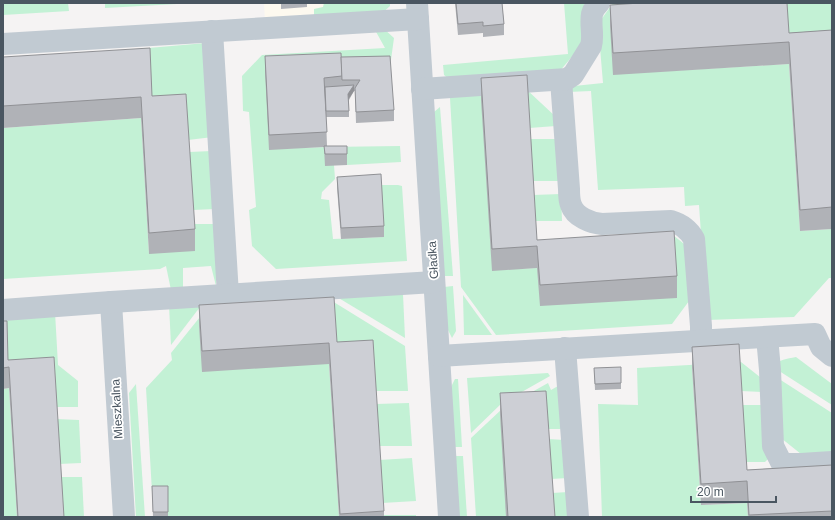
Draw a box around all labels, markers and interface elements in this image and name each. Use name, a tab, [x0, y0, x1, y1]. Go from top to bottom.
street label: Gładka	[425, 240, 441, 279]
street label: Mieszkalna	[108, 378, 126, 439]
scale bar	[691, 478, 776, 504]
text: 20 m	[697, 485, 724, 499]

